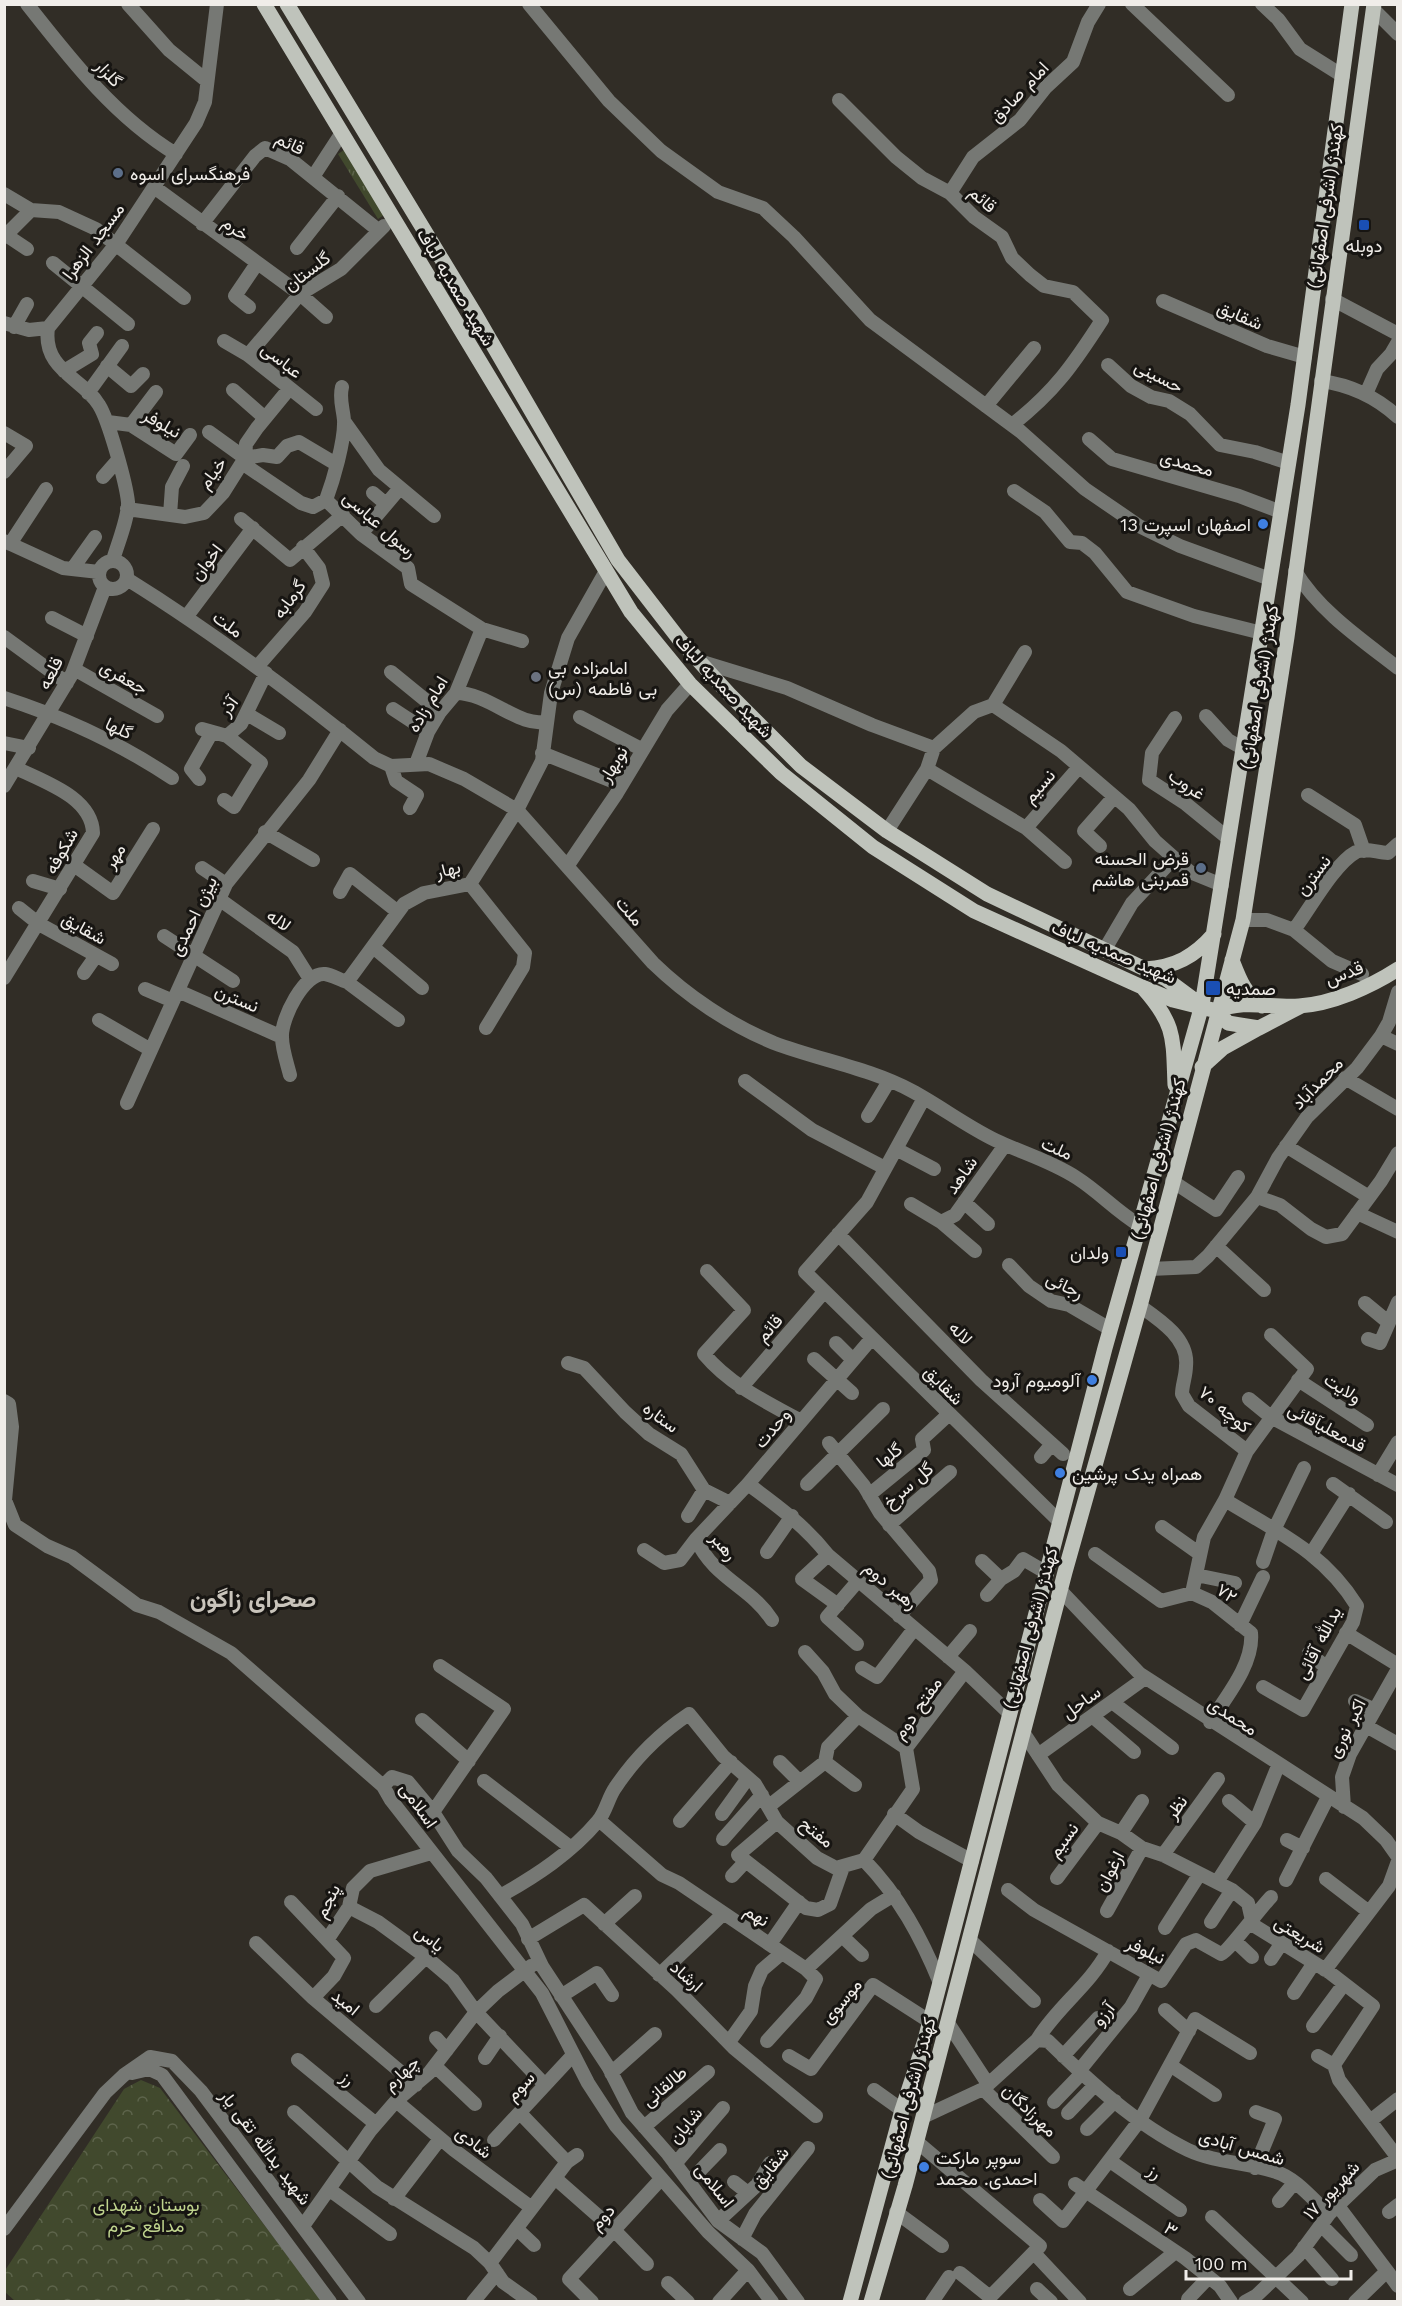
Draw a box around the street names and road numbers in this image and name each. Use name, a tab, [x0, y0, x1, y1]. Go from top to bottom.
street label: گلزار	[90, 54, 127, 92]
street label: امام صادق	[985, 57, 1054, 128]
street label: کهندژ (اشرفی اصفهانی)	[1303, 122, 1348, 290]
street label: قائم	[271, 127, 308, 161]
street label: قائم	[964, 181, 1001, 218]
street label: مسجد الزهرا	[58, 199, 129, 284]
street label: خرم	[217, 211, 254, 246]
street label: شهید صمدیه لباف	[412, 225, 499, 350]
street label: گلستان	[280, 247, 334, 295]
street label: شقایق	[1214, 296, 1266, 335]
street label: عباسی	[257, 337, 307, 383]
street label: حسینی	[1131, 355, 1187, 398]
street label: نیلوفر	[138, 403, 185, 443]
street label: محمدی	[1158, 445, 1216, 482]
street label: خیام	[194, 453, 232, 494]
street label: رسول عباسی	[338, 486, 421, 562]
street label: اخوان	[185, 539, 227, 585]
street label: گرمابه	[268, 576, 311, 623]
street label: کهندژ (اشرفی اصفهانی)	[1236, 603, 1283, 771]
street label: ملت	[209, 606, 247, 642]
street label: شهید صمدیه لباف	[670, 630, 777, 743]
street label: قلعه	[33, 653, 67, 693]
street label: جعفری	[96, 655, 151, 699]
street label: امام زاده	[402, 672, 454, 737]
street label: آذر	[213, 691, 244, 721]
street label: گلها	[102, 713, 136, 744]
street label: نوبهار	[594, 742, 633, 787]
street label: غروب	[1164, 764, 1209, 805]
street label: نسیم	[1019, 765, 1061, 809]
street label: شکوفه	[40, 824, 83, 878]
street label: مهر	[98, 840, 131, 874]
street label: نسترن	[1291, 851, 1336, 900]
street label: بهار	[432, 856, 463, 883]
street label: بیژن احمدی	[165, 873, 222, 960]
street label: ملت	[612, 892, 648, 930]
street label: لاله	[263, 904, 295, 936]
street label: شقایق	[58, 907, 110, 950]
street label: شهید صمدیه لباف	[1048, 916, 1179, 989]
street label: قدس	[1322, 956, 1366, 991]
street label: نسترن	[212, 979, 262, 1017]
street label: محمدآباد	[1287, 1052, 1347, 1114]
street label: کهندژ (اشرفی اصفهانی)	[1126, 1076, 1191, 1242]
street label: ملت	[1038, 1132, 1076, 1164]
street label: شاهد	[941, 1152, 981, 1198]
street label: رجائی	[1043, 1267, 1087, 1304]
street label: قائم	[751, 1310, 788, 1347]
street label: لاله	[945, 1317, 977, 1349]
street label: شقایق	[919, 1361, 968, 1410]
street label: ولایت	[1320, 1368, 1366, 1409]
street label: کوچه ۷۰	[1193, 1381, 1255, 1438]
street label: ستاره	[638, 1397, 683, 1438]
street label: قدمعلیآقائی	[1284, 1398, 1369, 1457]
street label: وحدت	[749, 1404, 795, 1453]
street label: گلها	[872, 1438, 907, 1473]
street label: گل سرخ	[879, 1458, 939, 1514]
street label: رهبر	[705, 1527, 742, 1565]
street label: کهندژ (اشرفی اصفهانی)	[998, 1545, 1063, 1711]
street label: رهبر دوم	[858, 1556, 922, 1615]
street label: ۷۲	[1213, 1579, 1241, 1607]
street label: یدالله آقائی	[1291, 1603, 1346, 1683]
street label: مفتح دوم	[888, 1673, 948, 1744]
street label: ساحل	[1057, 1681, 1105, 1724]
street label: محمدی	[1204, 1692, 1262, 1740]
street label: اکبر نوری	[1322, 1695, 1371, 1762]
street label: اسلامی	[395, 1778, 442, 1832]
street label: نظر	[1160, 1791, 1192, 1824]
street label: مفتح	[795, 1812, 838, 1853]
street label: نسیم	[1043, 1818, 1084, 1863]
street label: ارغوان	[1090, 1847, 1129, 1895]
street label: پنجم	[310, 1881, 346, 1922]
street label: نهم	[740, 1899, 773, 1932]
street label: شریعتی	[1270, 1911, 1329, 1958]
street label: یاس	[410, 1920, 449, 1957]
street label: نیلوفر	[1122, 1931, 1169, 1969]
street label: ارشاد	[666, 1956, 708, 1997]
street label: موسوی	[816, 1974, 867, 2029]
street label: امید	[328, 1984, 364, 2020]
street label: آرزو	[1087, 1997, 1121, 2031]
street label: کهندژ (اشرفی اصفهانی)	[876, 2015, 941, 2181]
street label: چهارم	[379, 2051, 425, 2096]
street label: طالقانی	[637, 2061, 691, 2112]
street label: رز	[335, 2065, 359, 2091]
street label: سوم	[501, 2067, 540, 2107]
street label: مهرزادگان	[998, 2079, 1062, 2142]
street label: شهید یدالله تقی یار	[215, 2085, 316, 2209]
street label: شایان	[664, 2102, 706, 2148]
street label: شادی	[451, 2121, 496, 2163]
street label: شمس آبادی	[1196, 2125, 1287, 2170]
street label: شقایق	[747, 2142, 794, 2193]
street label: ۱۷ شهریور	[1298, 2156, 1364, 2224]
street label: اسلامی	[690, 2158, 739, 2212]
street label: رز	[1143, 2158, 1166, 2184]
street label: دوم	[585, 2200, 620, 2236]
street label: ۳	[1160, 2217, 1182, 2241]

